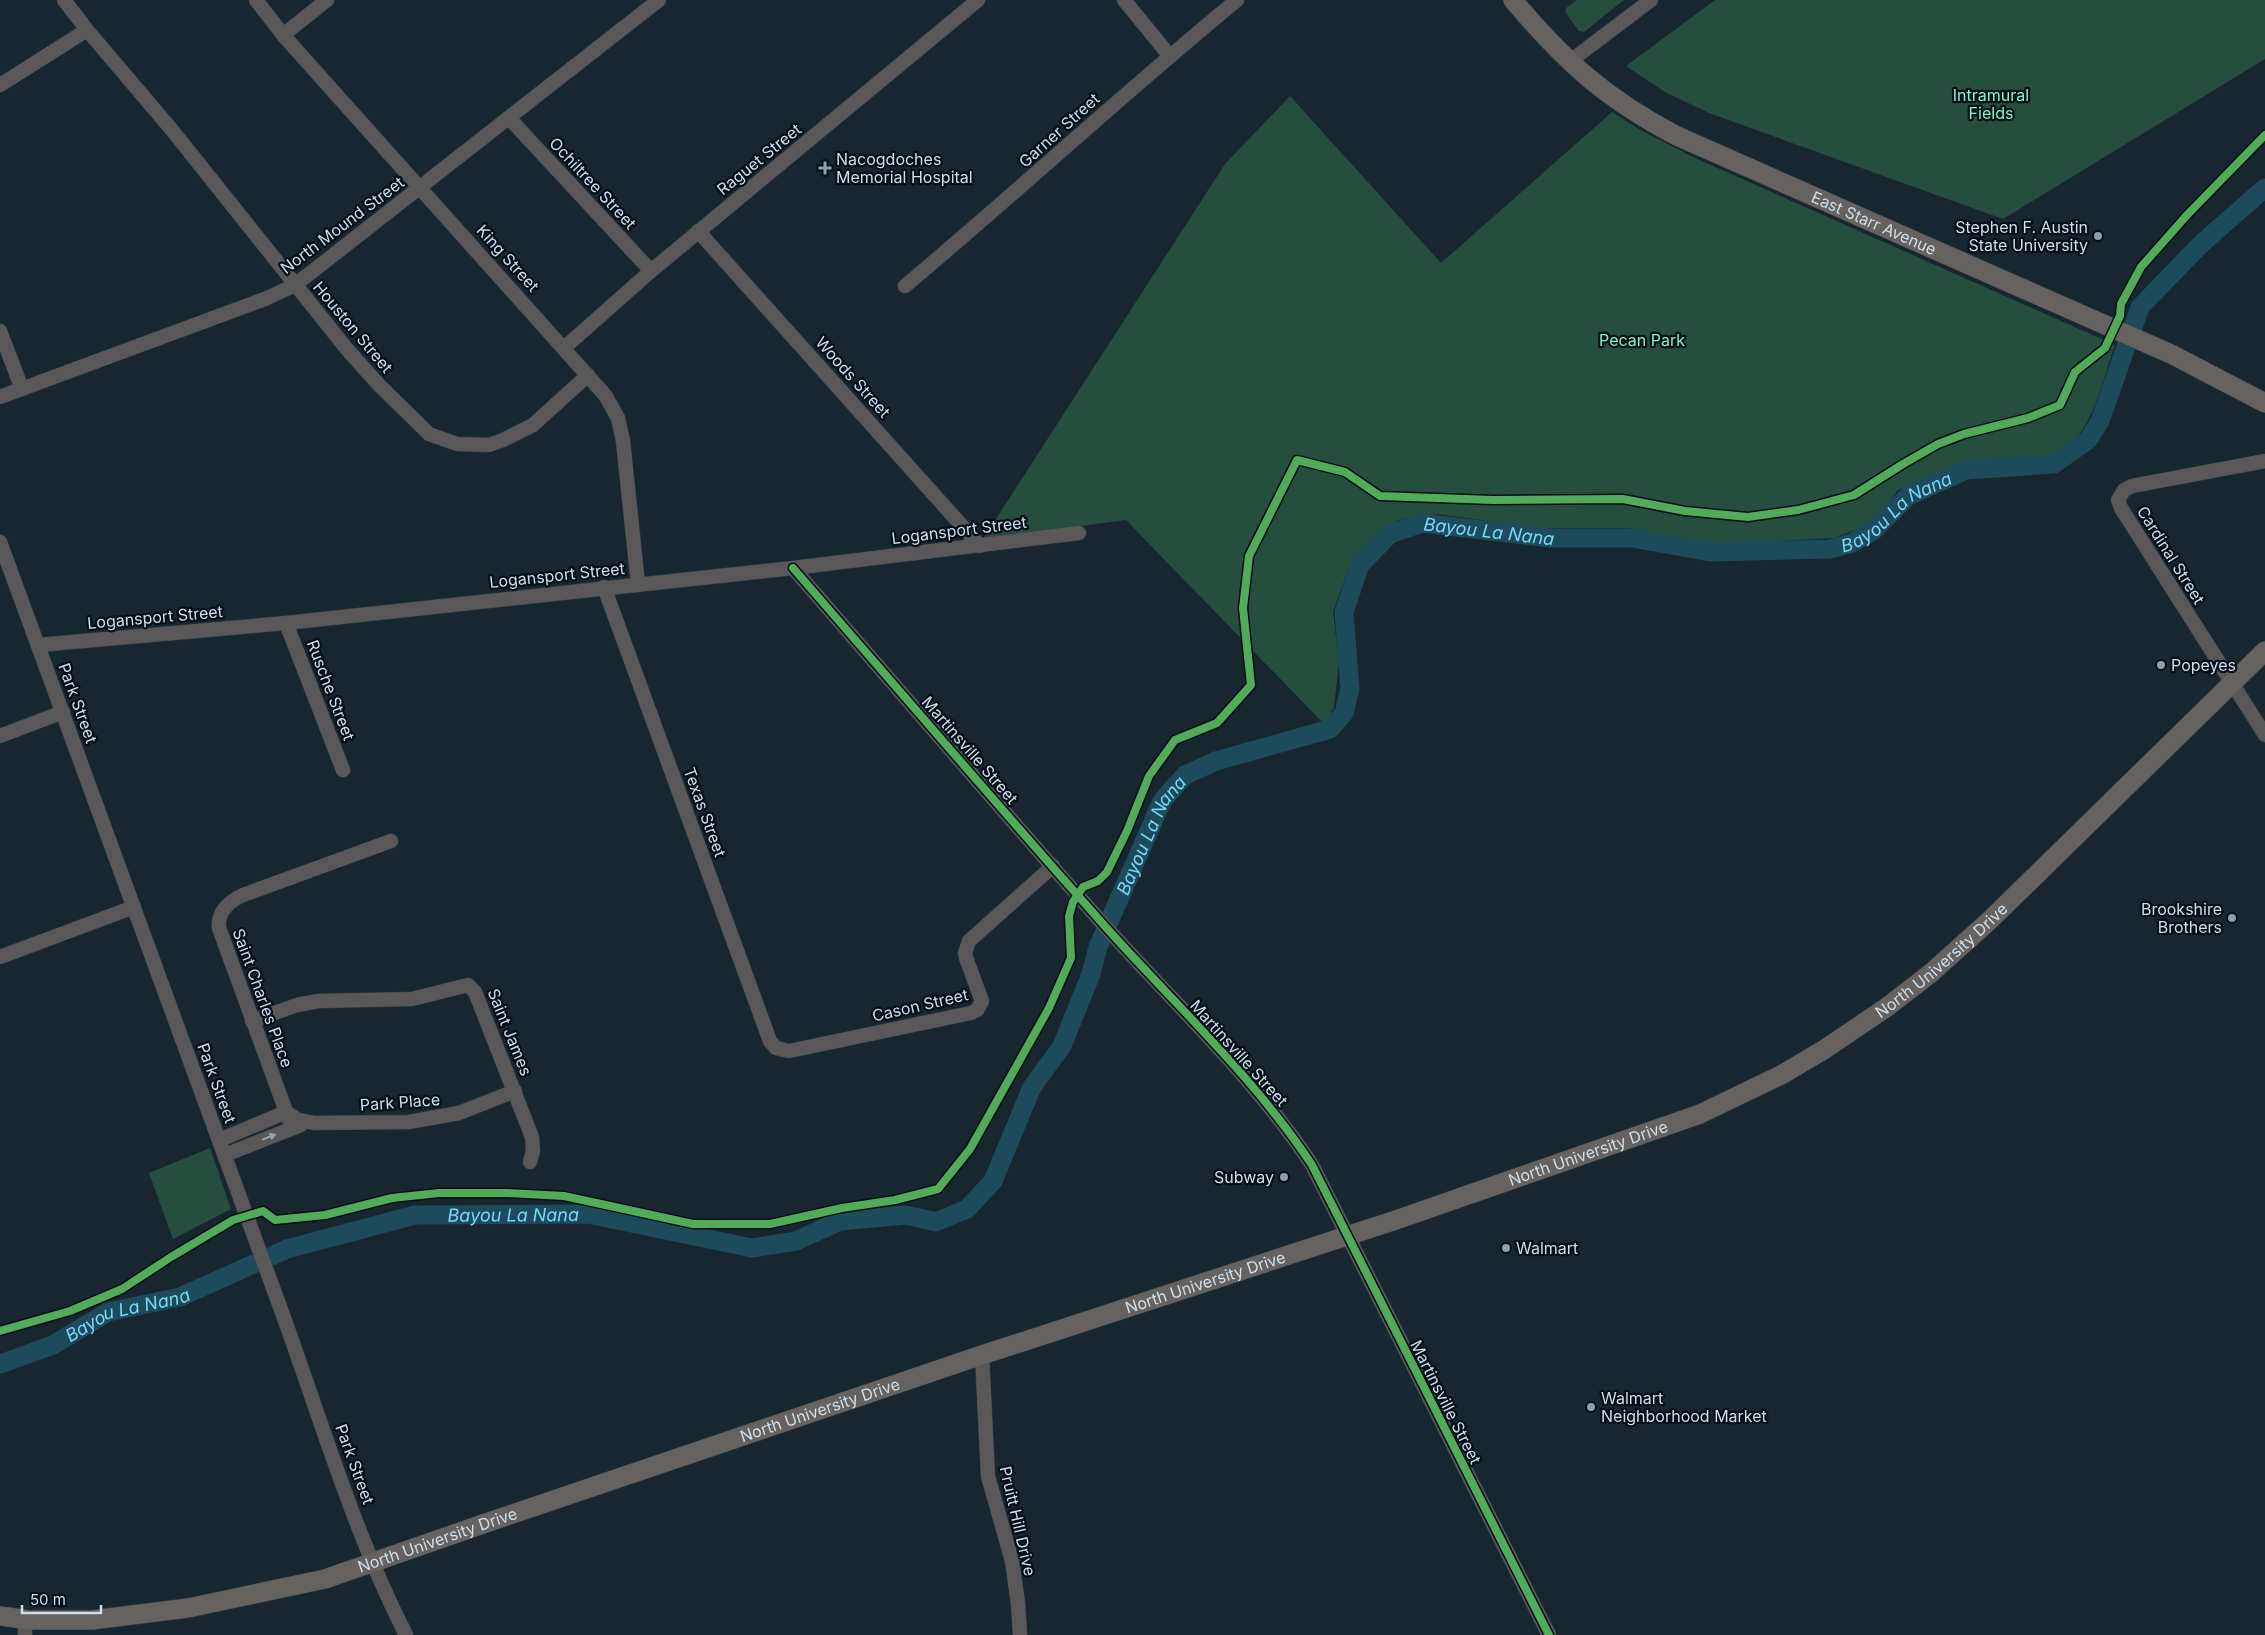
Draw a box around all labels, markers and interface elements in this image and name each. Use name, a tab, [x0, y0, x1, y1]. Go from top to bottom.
park label: Intramural Fields	[1953, 85, 2029, 123]
street label: Garner Street	[1015, 89, 1103, 171]
street label: Raguet Street	[713, 119, 805, 199]
street label: Ochiltree Street	[545, 133, 641, 233]
place label: Nacogdoches Memorial Hospital	[836, 149, 973, 187]
marker: Nacogdoches Memorial Hospital	[818, 161, 832, 175]
street label: North Mound Street	[276, 172, 408, 278]
street label: East Starr Avenue	[1808, 187, 1940, 259]
place label: Stephen F. Austin State University	[1955, 217, 2088, 255]
street label: King Street	[473, 220, 543, 296]
marker: Stephen F. Austin State University	[2092, 230, 2104, 242]
street label: Houston Street	[309, 277, 397, 377]
park label: Pecan Park	[1599, 330, 1685, 350]
street label: Woods Street	[811, 332, 895, 422]
water label: Bayou La Nana	[1838, 467, 1955, 556]
street label: Cardinal Street	[2133, 502, 2209, 608]
street label: Logansport Street	[890, 512, 1028, 548]
water label: Bayou La Nana	[1423, 513, 1556, 549]
street label: Logansport Street	[488, 558, 626, 592]
street label: Logansport Street	[86, 601, 224, 633]
street label: Rusche Street	[303, 637, 359, 743]
place label: Popeyes	[2171, 655, 2236, 675]
marker: Popeyes	[2155, 659, 2167, 671]
street label: Park Street	[54, 660, 102, 746]
street label: Martinsville Street	[918, 692, 1022, 808]
street label: Texas Street	[680, 764, 730, 860]
water label: Bayou La Nana	[1112, 771, 1190, 898]
street label: North University Drive	[1871, 899, 2012, 1022]
place label: Brookshire Brothers	[2141, 899, 2222, 937]
marker: Brookshire Brothers	[2226, 912, 2238, 924]
street label: Saint Charles Place	[229, 926, 297, 1070]
street label: Cason Street	[870, 984, 970, 1026]
street label: Saint James	[483, 986, 537, 1078]
street label: Martinsville Street	[1186, 996, 1292, 1110]
street label: Park Street	[193, 1040, 241, 1126]
street label: Park Place	[359, 1089, 441, 1115]
street label: North University Drive	[1506, 1116, 1670, 1190]
one-way arrow	[262, 1133, 277, 1141]
place label: Subway	[1214, 1167, 1274, 1187]
marker: Subway	[1278, 1171, 1290, 1183]
water label: Bayou La Nana	[447, 1204, 579, 1225]
place label: Walmart	[1516, 1238, 1578, 1258]
marker: Walmart	[1500, 1242, 1512, 1254]
street label: North University Drive	[1123, 1247, 1288, 1318]
water label: Bayou La Nana	[61, 1283, 193, 1346]
street label: Martinsville Street	[1406, 1337, 1486, 1467]
street label: North University Drive	[737, 1374, 902, 1446]
place label: Walmart Neighborhood Market	[1601, 1388, 1767, 1426]
marker: Walmart Neighborhood Market	[1585, 1401, 1597, 1413]
street label: Park Street	[331, 1421, 379, 1507]
street label: Pruitt Hill Drive	[996, 1464, 1040, 1578]
street label: North University Drive	[355, 1503, 520, 1577]
scale bar	[22, 1582, 101, 1614]
text: 50 m	[30, 1590, 66, 1609]

